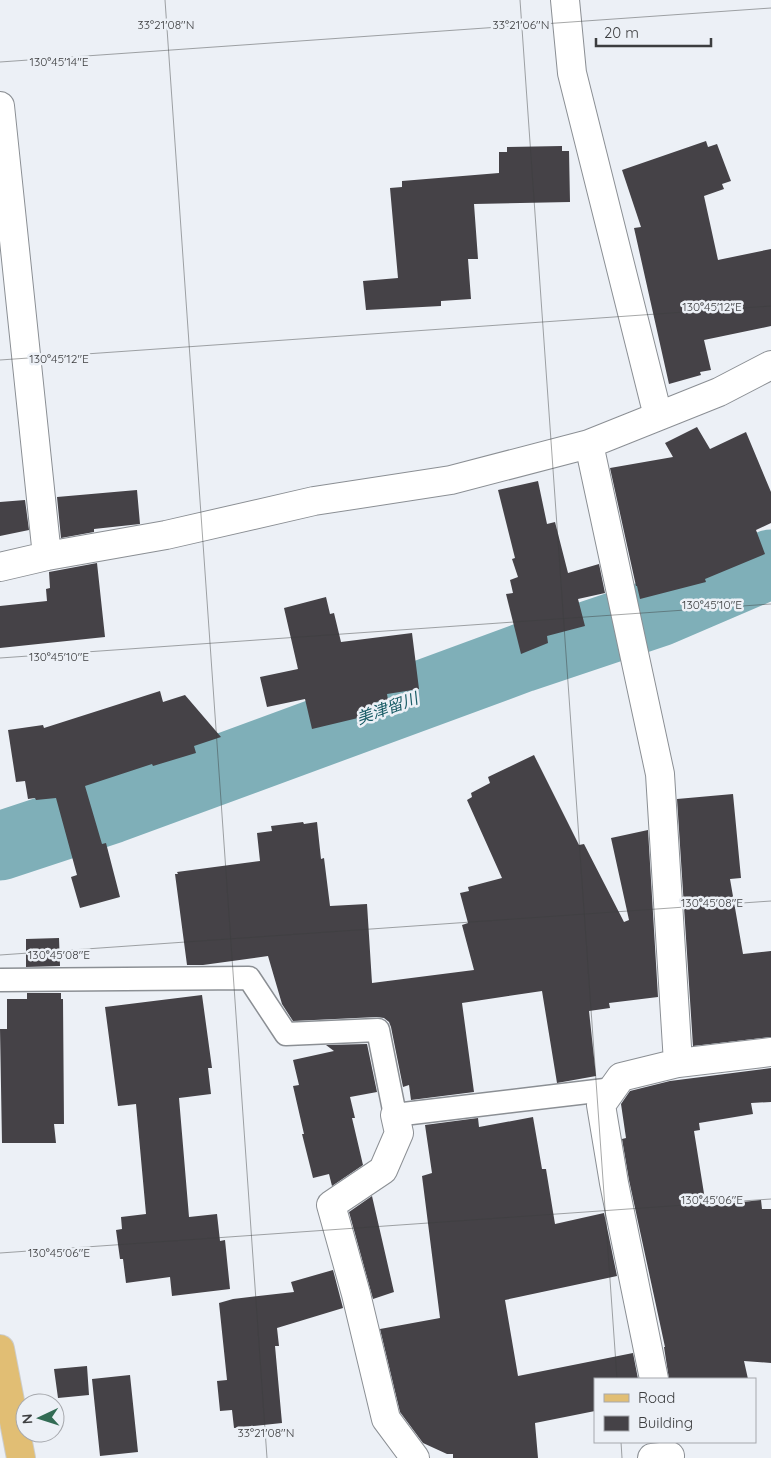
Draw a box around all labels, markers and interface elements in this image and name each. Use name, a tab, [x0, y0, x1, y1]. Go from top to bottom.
scale bar	[596, 15, 711, 47]
text: 33°21'08"N	[138, 17, 194, 32]
text: 33°21'06"N	[493, 17, 549, 32]
text: 20 m	[604, 23, 639, 42]
text: 130°45'14"E	[29, 54, 89, 69]
text: 130°45'12"E	[682, 299, 742, 314]
text: 130°45'12"E	[29, 351, 89, 366]
text: 130°45'10"E	[682, 597, 742, 612]
text: 130°45'10"E	[29, 649, 89, 664]
water label: 美津留川	[354, 687, 422, 728]
text: 130°45'08"E	[681, 895, 743, 910]
text: 130°45'08"E	[28, 947, 90, 962]
text: 130°45'06"E	[681, 1192, 743, 1207]
text: 130°45'06"E	[28, 1245, 90, 1260]
legend	[594, 1378, 756, 1443]
text: Road	[638, 1388, 675, 1407]
north arrow	[15, 1393, 65, 1443]
text: N	[18, 1413, 36, 1425]
text: Building	[638, 1413, 693, 1432]
text: 33°21'08"N	[238, 1425, 294, 1440]

